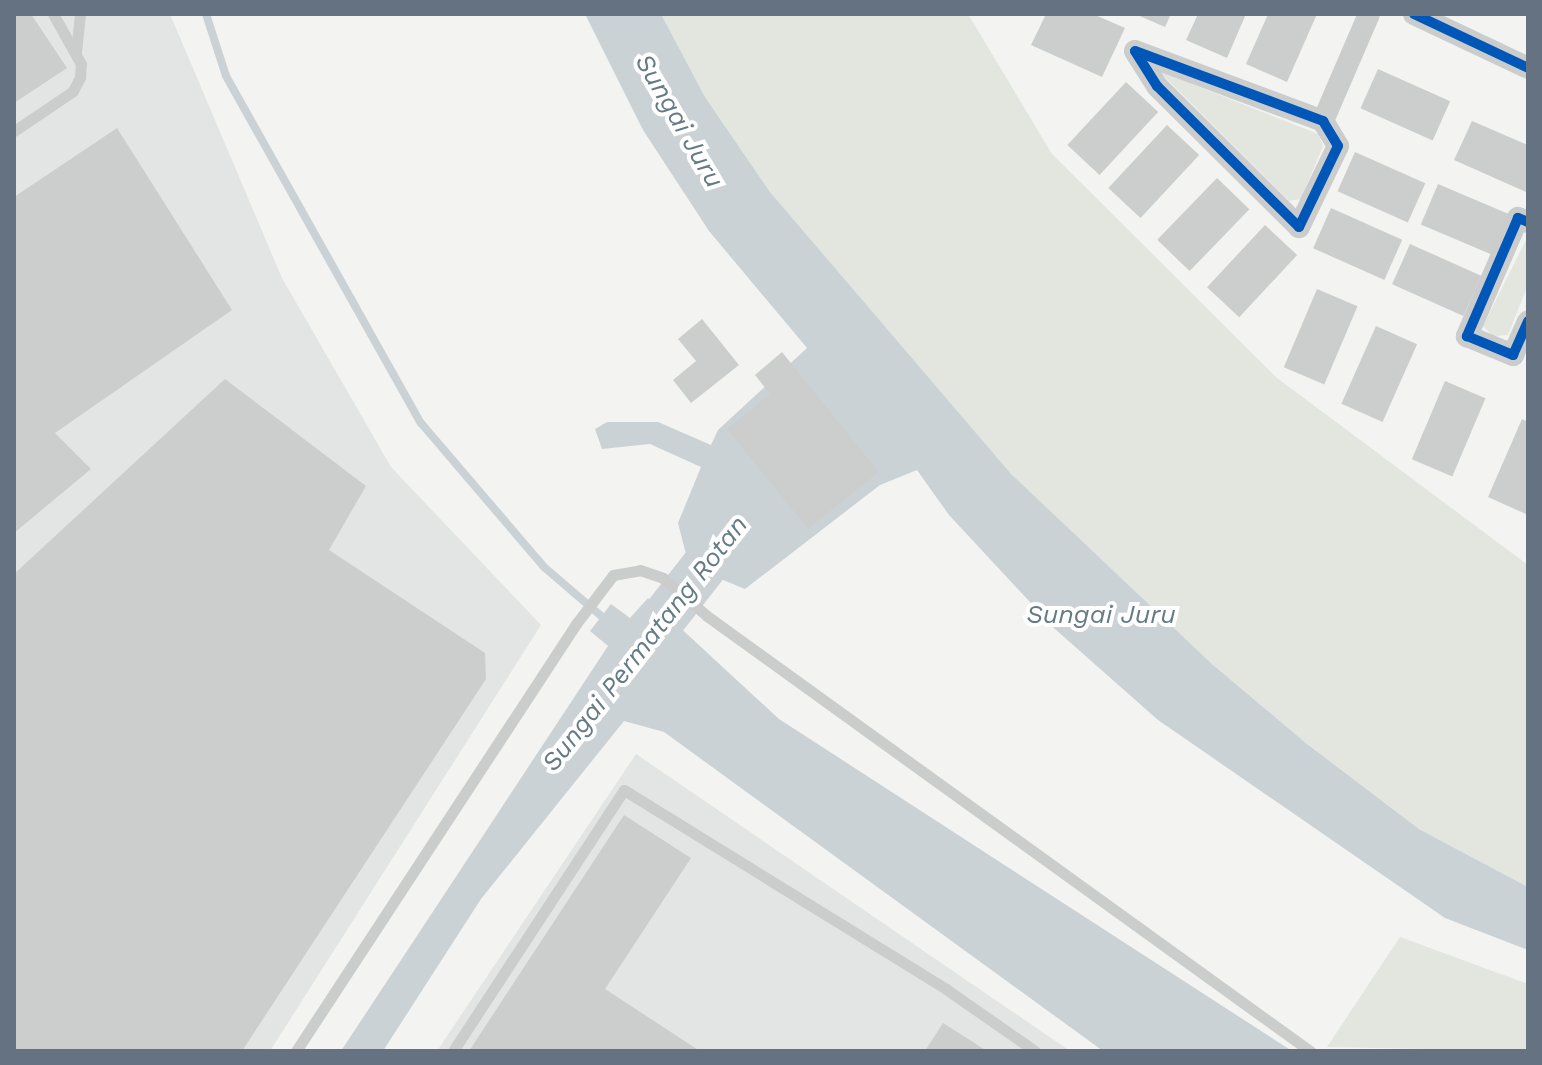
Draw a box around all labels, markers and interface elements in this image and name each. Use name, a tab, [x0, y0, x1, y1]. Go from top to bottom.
water label: Sungai Juru	[628, 48, 730, 194]
water label: Sungai Permatang Rotan	[536, 510, 754, 778]
water label: Sungai Juru	[1026, 599, 1176, 631]

